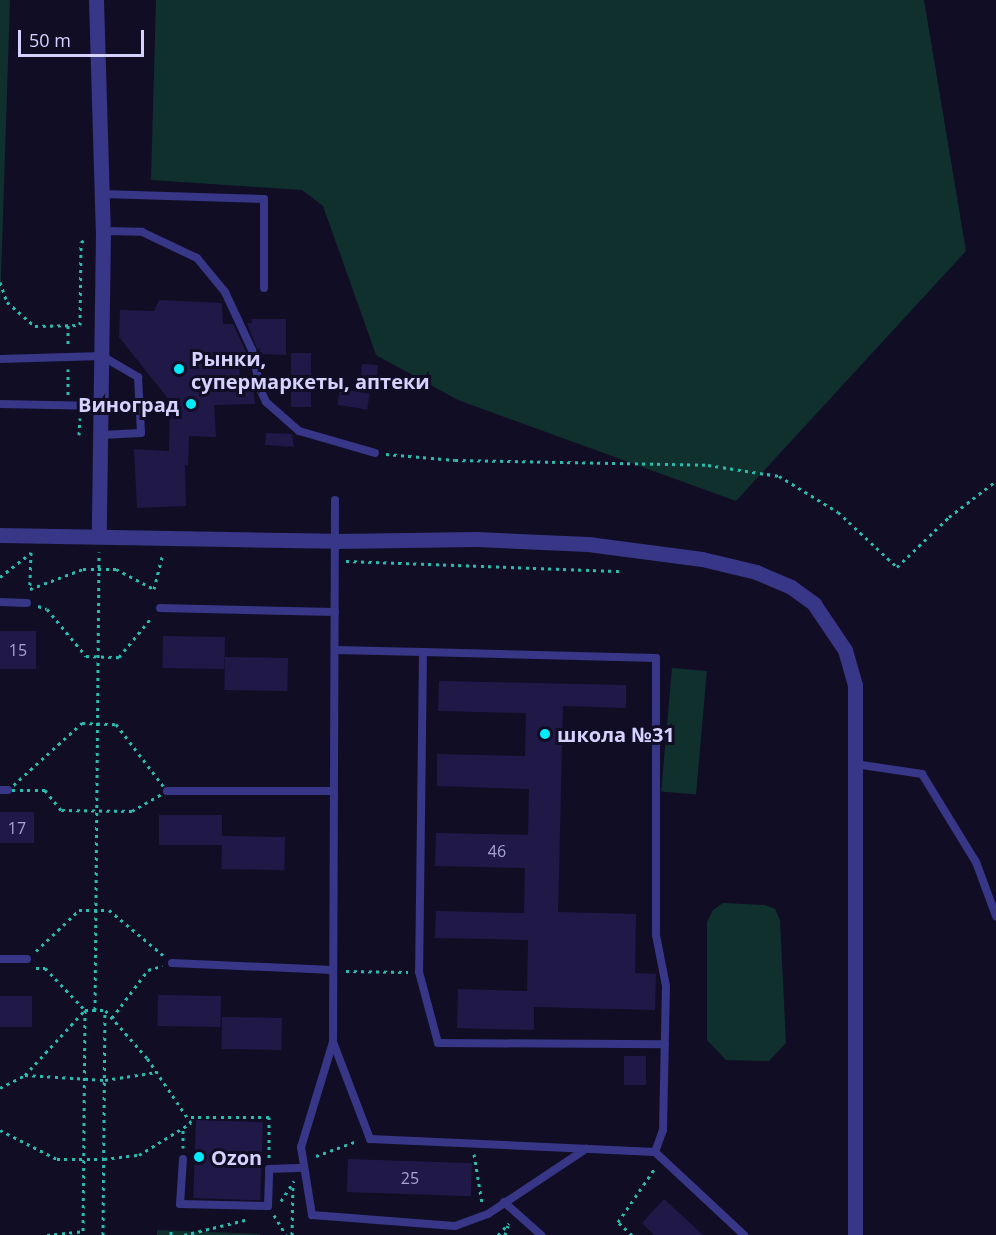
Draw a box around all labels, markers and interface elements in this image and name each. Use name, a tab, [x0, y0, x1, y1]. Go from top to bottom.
scale bar	[21, 18, 147, 56]
text: 50 m	[29, 28, 71, 52]
place label: Рынки, супермаркеты, аптеки	[191, 346, 430, 393]
marker: Рынки, супермаркеты, аптеки	[172, 362, 186, 376]
place label: Виноград	[78, 392, 179, 416]
marker: Виноград	[184, 397, 198, 411]
house number: 15	[9, 640, 27, 660]
place label: школа №31	[557, 722, 675, 746]
marker: школа №31	[538, 727, 552, 741]
house number: 17	[8, 818, 26, 838]
house number: 46	[488, 841, 506, 861]
place label: Ozon	[211, 1145, 262, 1169]
marker: Ozon	[192, 1150, 206, 1164]
house number: 25	[401, 1168, 419, 1188]

